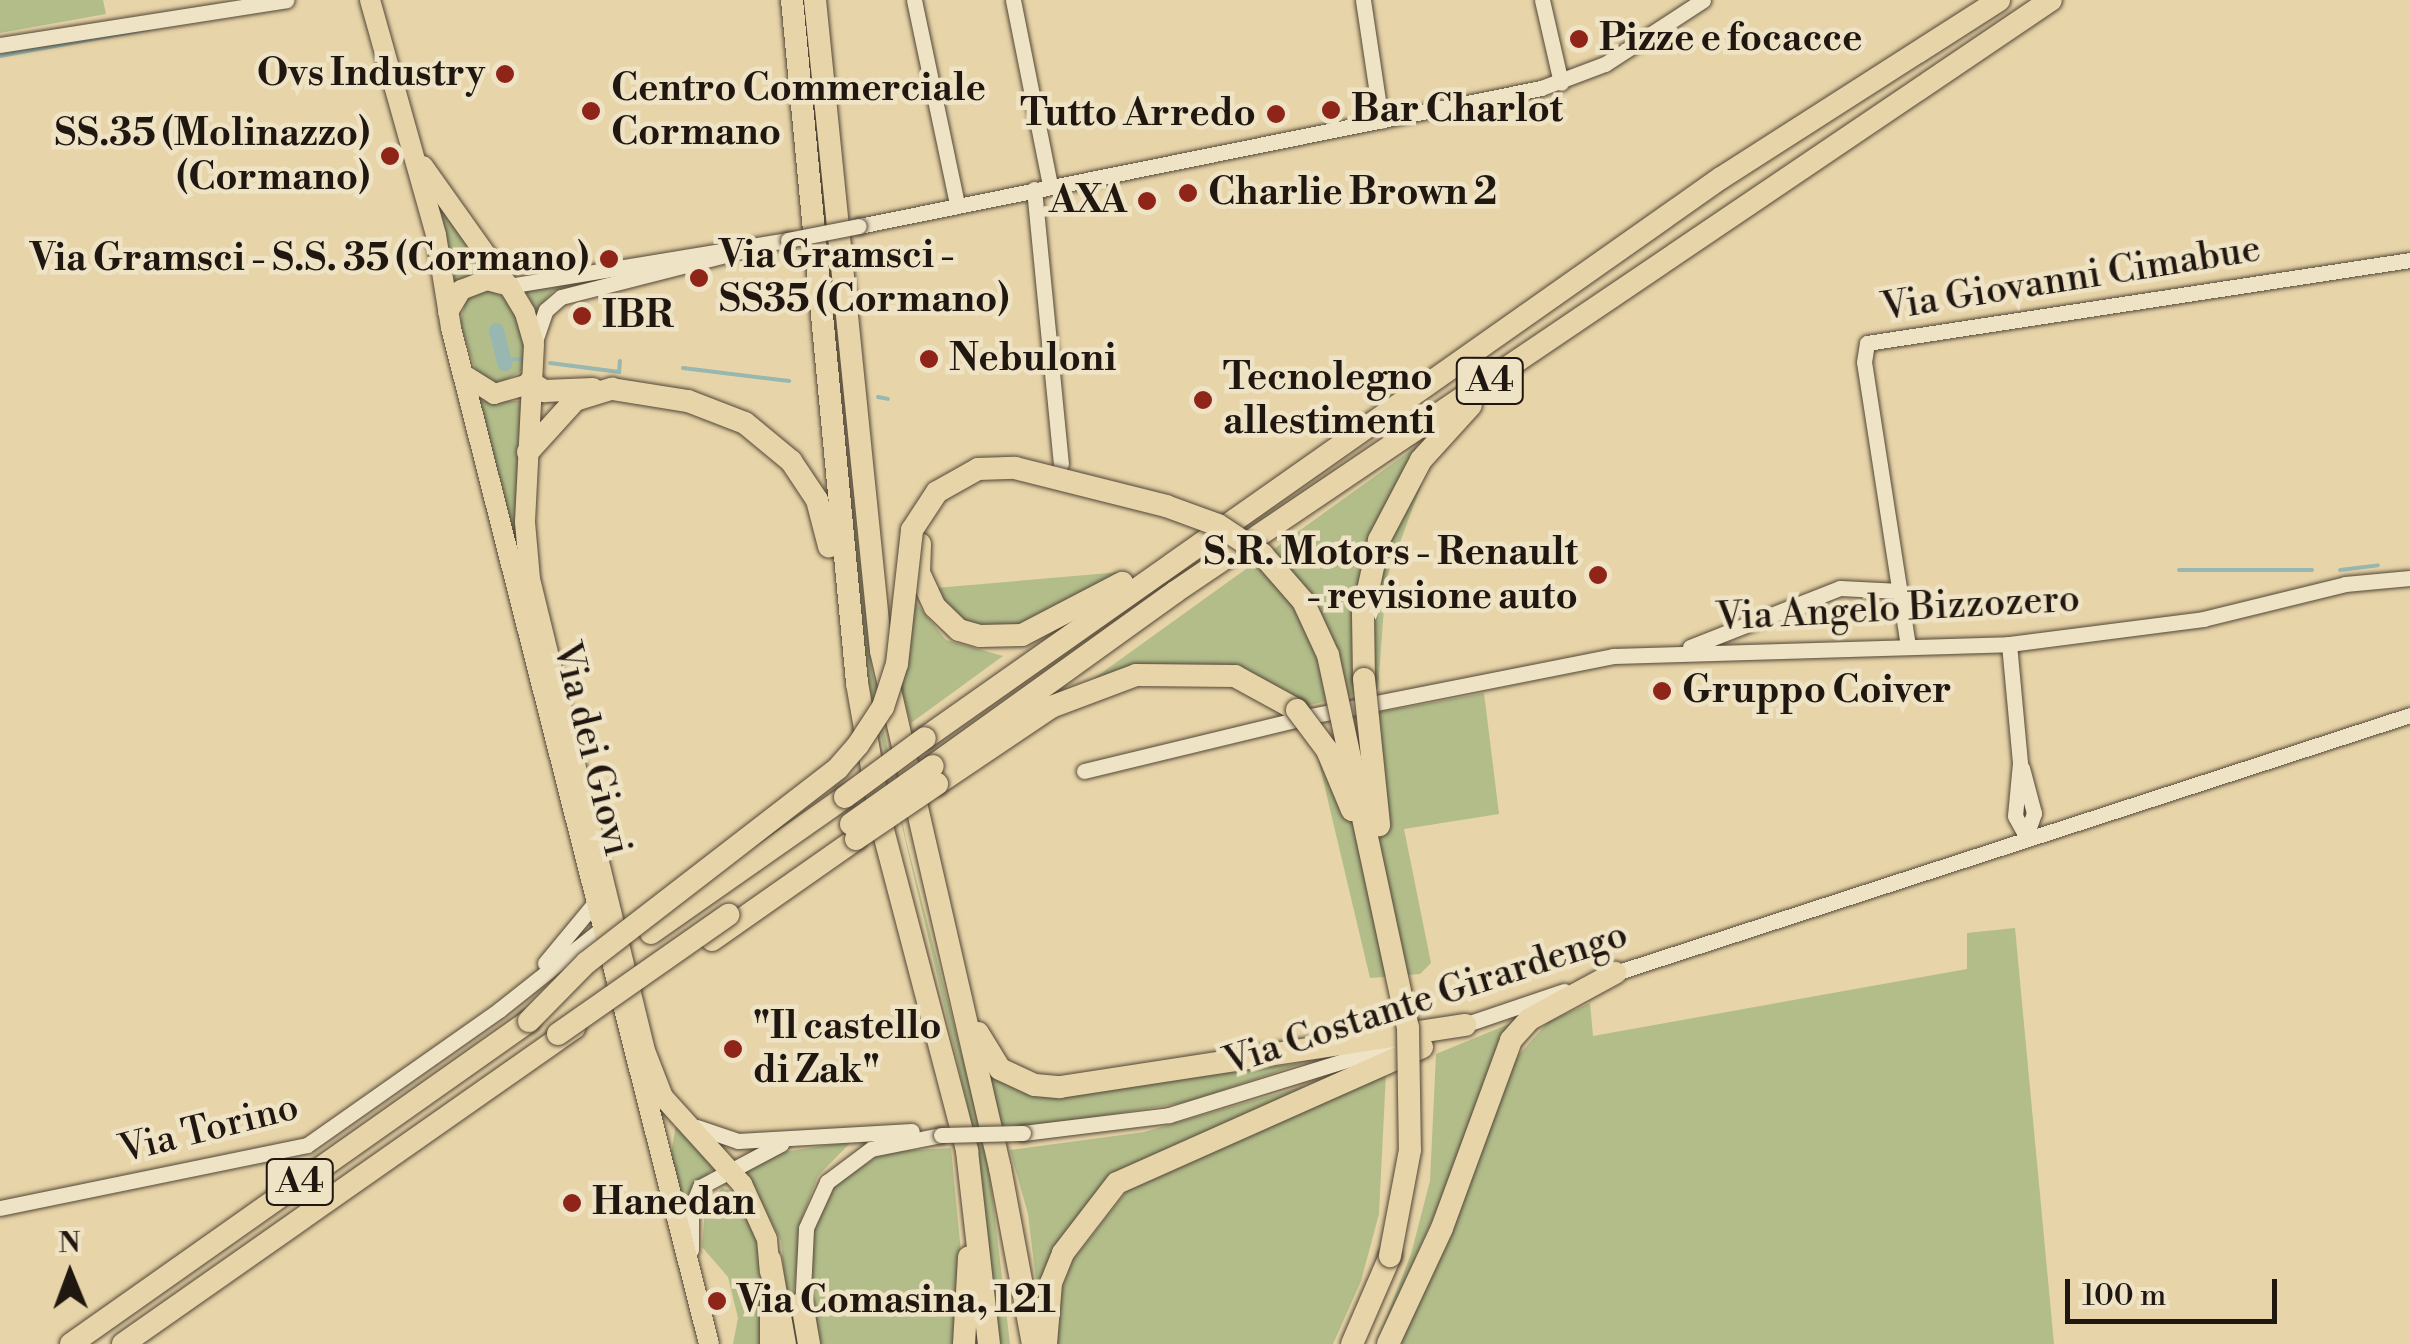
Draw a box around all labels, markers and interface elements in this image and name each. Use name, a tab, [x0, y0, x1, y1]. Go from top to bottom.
place label: Pizze e focacce	[1599, 16, 1862, 62]
marker: Pizze e focacce	[1568, 28, 1590, 50]
place label: Ovs Industry	[257, 51, 485, 97]
marker: Ovs Industry	[494, 63, 516, 85]
place label: Centro Commerciale Cormano	[611, 66, 986, 156]
place label: Bar Charlot	[1351, 87, 1563, 133]
place label: Tutto Arredo	[1020, 91, 1256, 137]
marker: Bar Charlot	[1320, 99, 1342, 121]
marker: Centro Commerciale Cormano	[580, 100, 602, 122]
marker: Tutto Arredo	[1265, 103, 1287, 125]
place label: SS.35 (Molinazzo) (Cormano)	[54, 111, 370, 200]
marker: SS.35 (Molinazzo) (Cormano)	[379, 145, 401, 167]
place label: Charlie Brown 2	[1208, 170, 1497, 216]
place label: AXA	[1049, 178, 1127, 224]
marker: Charlie Brown 2	[1177, 182, 1199, 204]
marker: AXA	[1136, 190, 1158, 212]
street label: Via Giovanni Cimabue	[1878, 227, 2264, 331]
place label: Via Gramsci - SS35 (Cormano)	[719, 233, 1009, 322]
place label: Via Gramsci - S.S. 35 (Cormano)	[30, 236, 589, 282]
marker: Via Gramsci - S.S. 35 (Cormano)	[598, 248, 620, 270]
marker: Via Gramsci - SS35 (Cormano)	[688, 267, 710, 289]
place label: IBR	[602, 293, 673, 339]
marker: IBR	[571, 305, 593, 327]
place label: Nebuloni	[949, 336, 1116, 382]
marker: Nebuloni	[918, 348, 940, 370]
road number: A4	[1455, 351, 1525, 411]
place label: Tecnolegno allestimenti	[1223, 355, 1435, 444]
marker: Tecnolegno allestimenti	[1192, 389, 1214, 411]
place label: S.R. Motors - Renault - revisione auto	[1204, 530, 1578, 620]
marker: S.R. Motors - Renault - revisione auto	[1587, 564, 1609, 586]
street label: Via Angelo Bizzozero	[1715, 577, 2081, 641]
street label: Via dei Giovi	[542, 638, 640, 860]
place label: Gruppo Coiver	[1682, 668, 1952, 714]
marker: Gruppo Coiver	[1651, 680, 1673, 702]
street label: Via Costante Girardengo	[1218, 912, 1634, 1086]
place label: "Il castello di Zak"	[753, 1004, 942, 1094]
marker: "Il castello di Zak"	[722, 1038, 744, 1060]
street label: Via Torino	[115, 1085, 303, 1173]
road number: A4	[265, 1152, 335, 1212]
place label: Hanedan	[592, 1180, 756, 1226]
marker: Hanedan	[561, 1192, 583, 1214]
north arrow	[20, 1224, 120, 1324]
text: N	[58, 1226, 81, 1261]
scale bar	[2070, 1259, 2282, 1321]
text: 100 m	[2082, 1277, 2166, 1315]
place label: Via Comasina, 121	[737, 1278, 1056, 1324]
marker: Via Comasina, 121	[706, 1290, 728, 1312]

